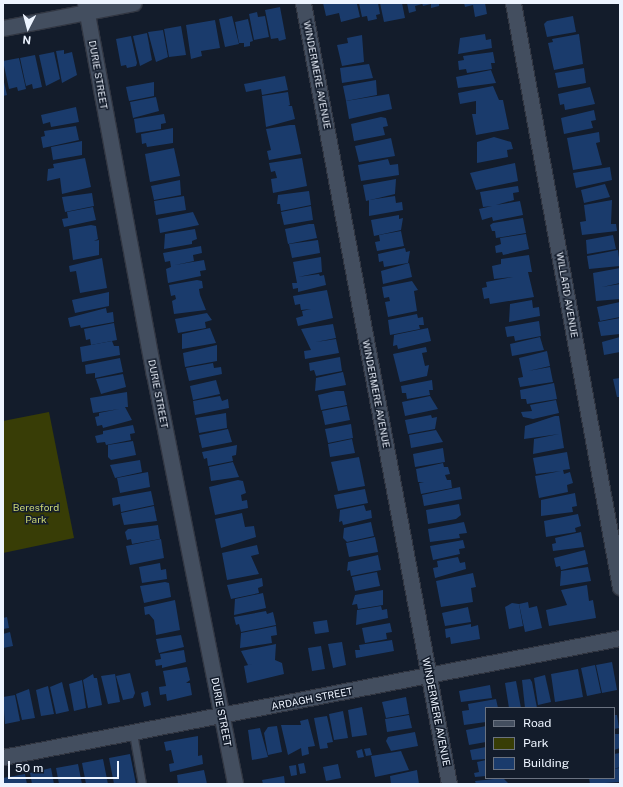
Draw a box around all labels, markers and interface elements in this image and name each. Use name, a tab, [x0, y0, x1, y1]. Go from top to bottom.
north arrow	[8, 8, 48, 48]
street label: WINDERMERE AVENUE	[301, 20, 333, 130]
text: N	[22, 34, 32, 46]
street label: DURIE STREET	[86, 39, 110, 111]
street label: WILLARD AVENUE	[554, 251, 580, 339]
street label: WINDERMERE AVENUE	[360, 339, 392, 449]
street label: DURIE STREET	[145, 359, 171, 429]
park label: Beresford Park	[13, 501, 59, 524]
street label: WINDERMERE AVENUE	[420, 657, 452, 767]
street label: DURIE STREET	[208, 677, 234, 747]
street label: ARDAGH STREET	[270, 685, 354, 713]
legend	[485, 707, 615, 779]
text: Road	[523, 716, 551, 730]
text: Park	[523, 736, 549, 750]
scale bar	[10, 753, 121, 779]
text: Building	[523, 756, 569, 770]
text: 50 m	[15, 761, 43, 775]

